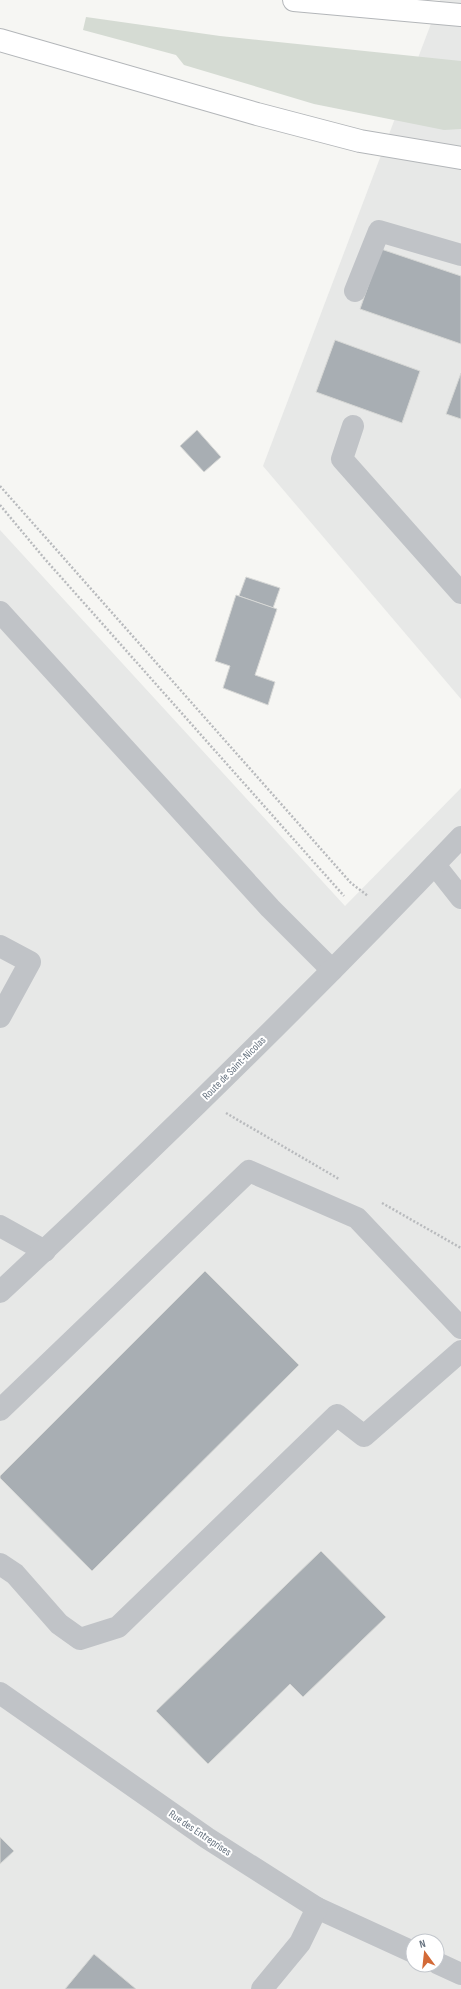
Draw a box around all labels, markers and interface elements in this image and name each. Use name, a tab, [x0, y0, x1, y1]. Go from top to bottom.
street label: Route de Saint-Nicolas	[200, 1034, 268, 1102]
street label: Rue des Entreprises	[166, 1807, 234, 1859]
north arrow	[405, 1933, 445, 1973]
text: N	[418, 1937, 427, 1951]

